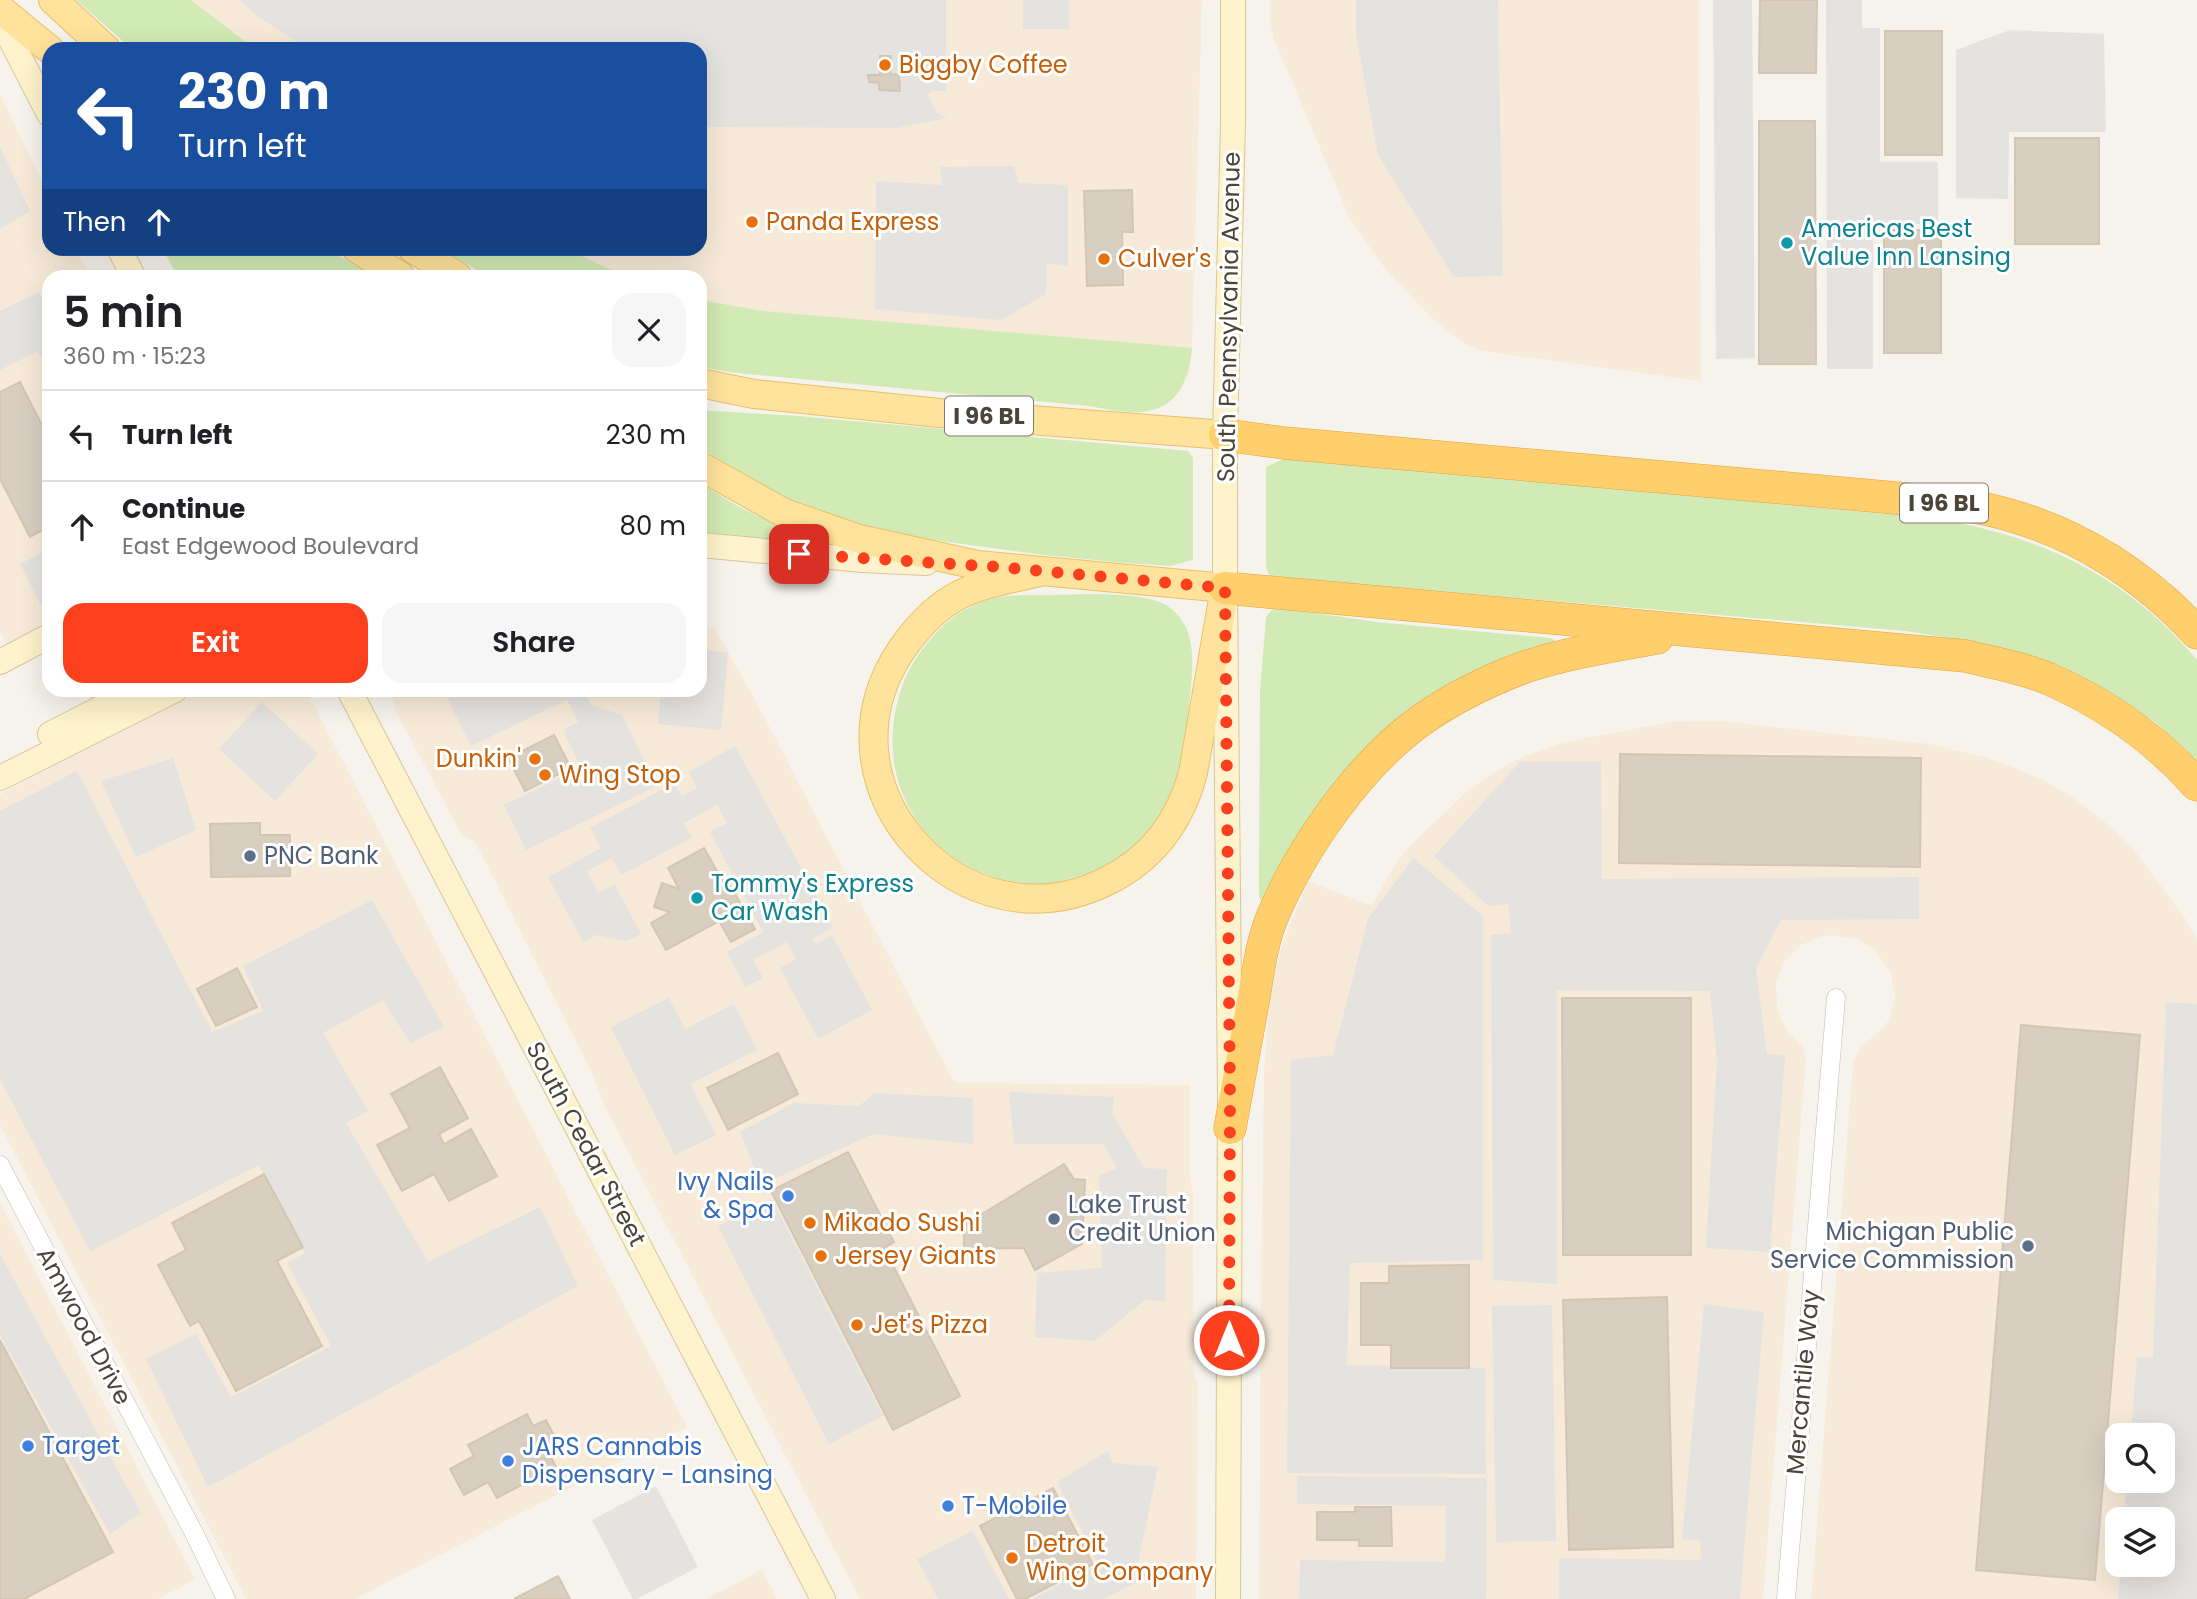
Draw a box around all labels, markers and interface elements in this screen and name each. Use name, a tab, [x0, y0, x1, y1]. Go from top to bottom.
place label: Biggby Coffee	[899, 48, 1068, 81]
marker: Biggby Coffee	[877, 57, 893, 73]
text: 230 m	[178, 58, 330, 126]
icon: left	[63, 70, 154, 161]
text: Turn left	[178, 123, 307, 168]
street label: South Pennsylvania Avenue	[1209, 151, 1248, 482]
icon: ahead	[140, 203, 178, 241]
text: Then	[63, 204, 126, 240]
place label: Panda Express	[766, 205, 939, 238]
place label: Americas Best Value Inn Lansing	[1801, 212, 2011, 273]
marker: Panda Express	[744, 214, 760, 230]
marker: Americas Best Value Inn Lansing	[1779, 235, 1795, 251]
place label: Culver's	[1118, 242, 1211, 275]
marker: Culver's	[1096, 251, 1112, 267]
text: 5 min	[63, 283, 184, 342]
button: close	[612, 293, 686, 367]
text: 360 m · 15:23	[63, 340, 206, 372]
road number: I 96 BL	[945, 396, 1033, 436]
icon: left	[63, 417, 101, 455]
text: Turn left	[122, 417, 233, 453]
text: 230 m	[606, 417, 686, 453]
road number: I 96 BL	[1900, 484, 1988, 523]
text: Continue	[122, 491, 245, 527]
icon: ahead	[63, 508, 101, 546]
text: 80 m	[620, 508, 686, 544]
pin	[769, 524, 829, 584]
text: East Edgewood Boulevard	[122, 530, 419, 562]
icon: arrive	[780, 535, 818, 573]
button: Exit	[63, 603, 368, 683]
button: Share	[382, 603, 686, 683]
place label: Dunkin'	[436, 742, 521, 775]
marker: Dunkin'	[527, 751, 543, 767]
place label: Wing Stop	[559, 758, 681, 791]
marker: Wing Stop	[537, 767, 553, 783]
place label: PNC Bank	[264, 839, 379, 872]
marker: PNC Bank	[242, 848, 258, 864]
place label: Tommy's Express Car Wash	[711, 867, 914, 928]
marker: Tommy's Express Car Wash	[689, 890, 705, 906]
street label: South Cedar Street	[519, 1036, 654, 1252]
place label: Ivy Nails & Spa	[677, 1165, 774, 1226]
marker: Ivy Nails & Spa	[780, 1188, 796, 1204]
place label: Lake Trust Credit Union	[1068, 1188, 1216, 1249]
place label: Mikado Sushi	[824, 1206, 980, 1239]
marker: Lake Trust Credit Union	[1046, 1211, 1062, 1227]
marker: Mikado Sushi	[802, 1215, 818, 1231]
place label: Michigan Public Service Commission	[1770, 1215, 2014, 1276]
marker: Michigan Public Service Commission	[2020, 1238, 2036, 1254]
place label: Jersey Giants	[835, 1239, 996, 1272]
street label: Amwood Drive	[29, 1241, 140, 1410]
marker: Jersey Giants	[813, 1248, 829, 1264]
street label: Mercantile Way	[1778, 1288, 1827, 1476]
position arrow	[1192, 1303, 1266, 1377]
place label: Jet's Pizza	[871, 1308, 988, 1341]
marker: Jet's Pizza	[849, 1317, 865, 1333]
map controls	[2105, 1423, 2175, 1577]
button: search	[2105, 1423, 2175, 1493]
place label: Target	[42, 1429, 120, 1462]
place label: JARS Cannabis Dispensary - Lansing	[522, 1430, 773, 1491]
marker: Target	[20, 1438, 36, 1454]
marker: JARS Cannabis Dispensary - Lansing	[500, 1453, 516, 1469]
place label: T-Mobile	[962, 1489, 1067, 1522]
marker: T-Mobile	[940, 1498, 956, 1514]
button: layers	[2105, 1507, 2175, 1577]
place label: Detroit Wing Company	[1026, 1527, 1214, 1588]
marker: Detroit Wing Company	[1004, 1550, 1020, 1566]

